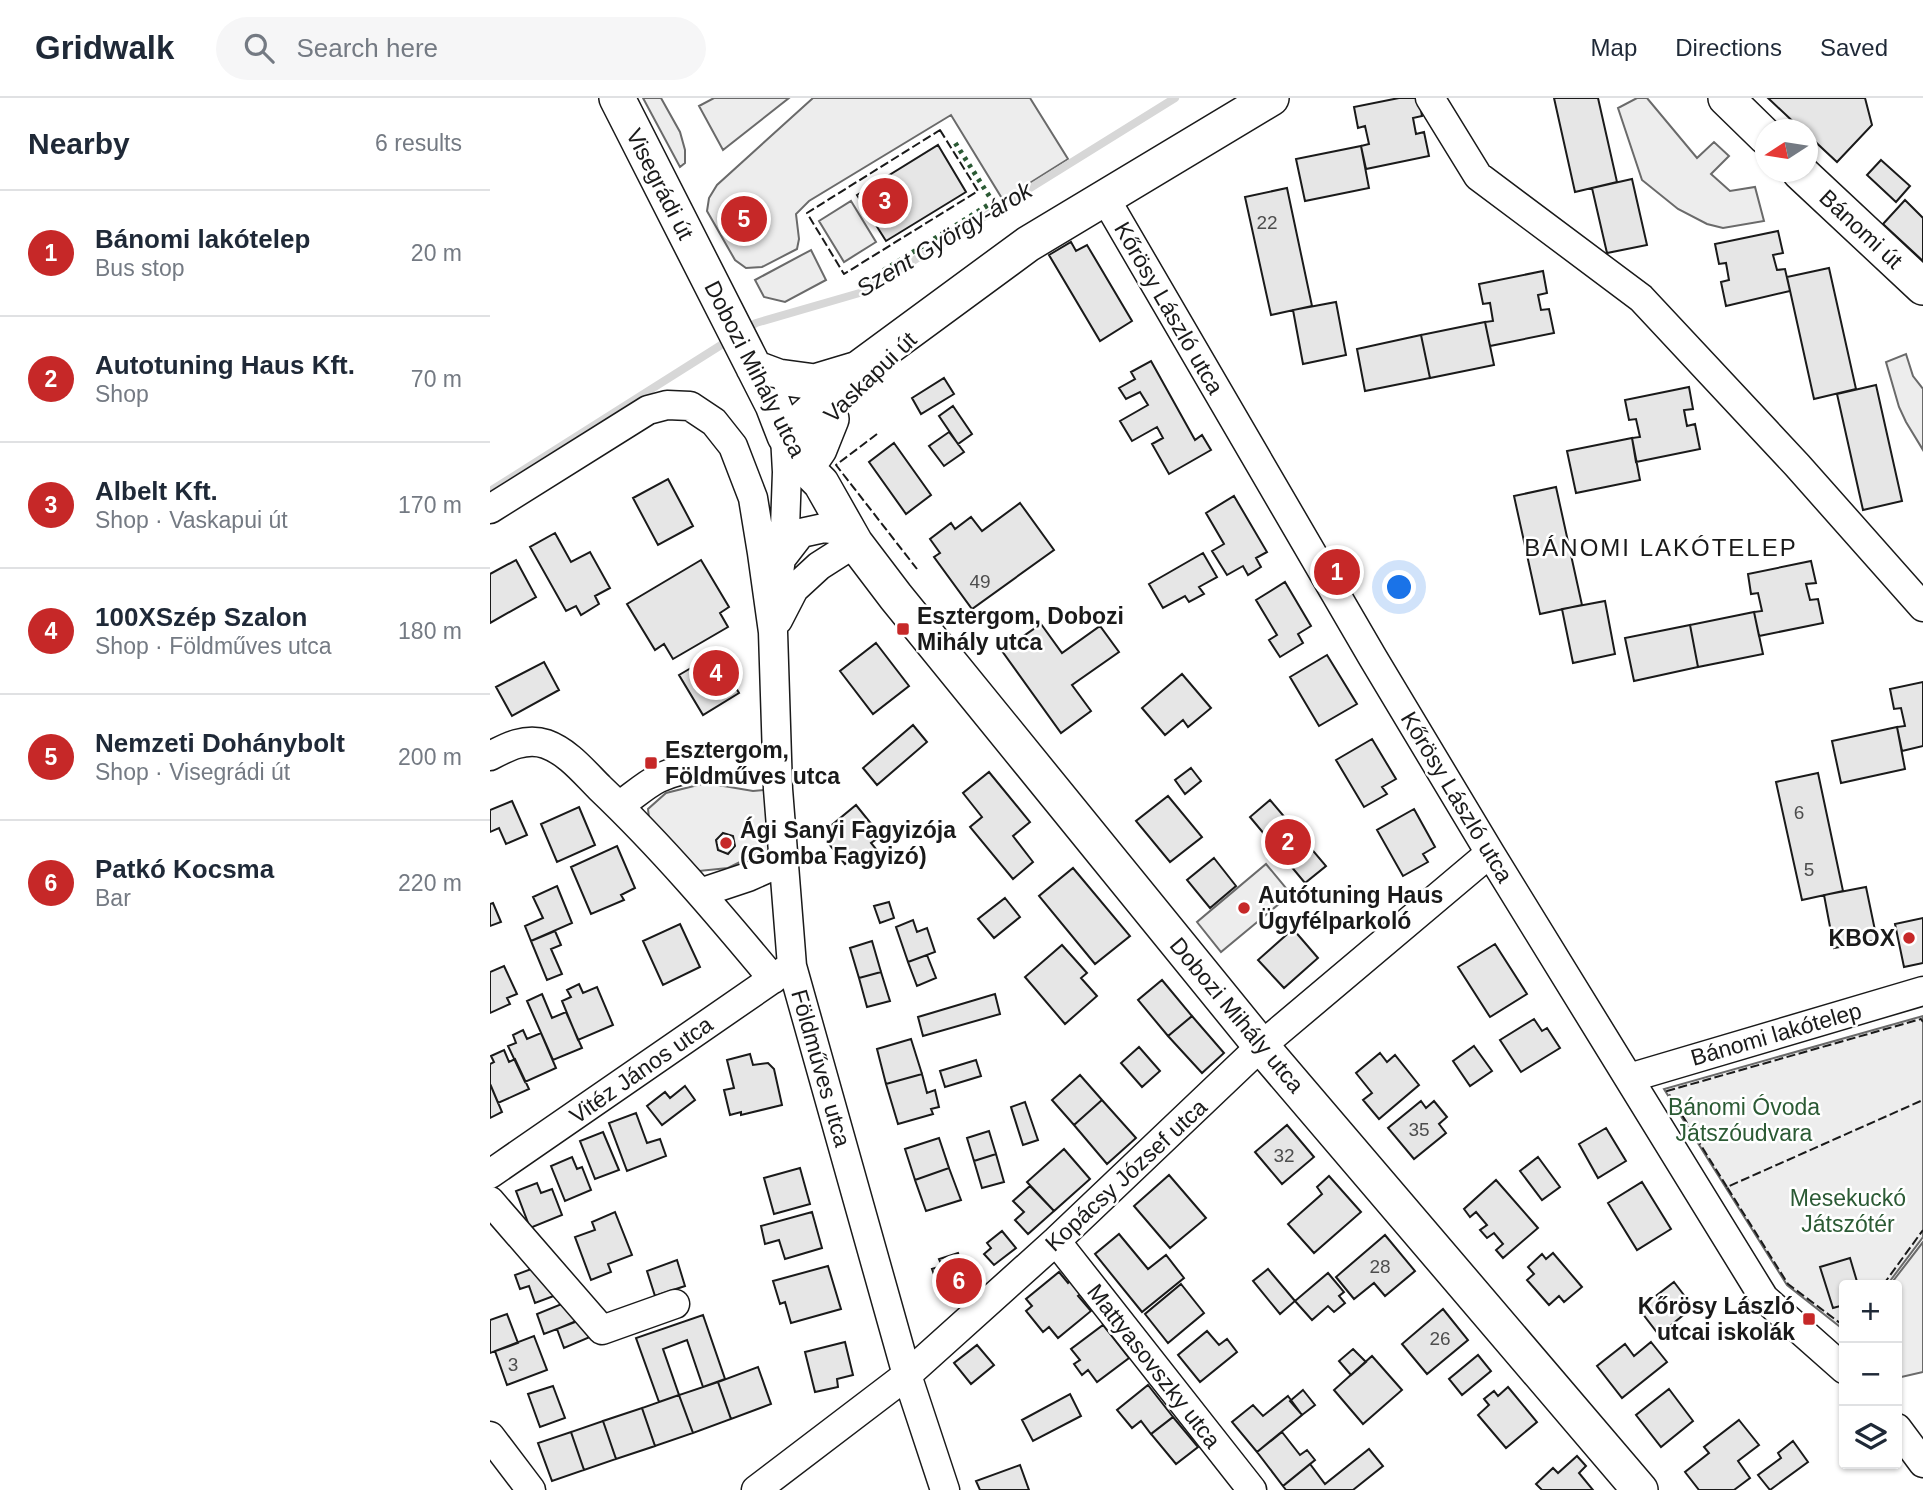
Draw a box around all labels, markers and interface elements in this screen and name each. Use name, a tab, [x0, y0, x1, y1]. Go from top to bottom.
search box	[216, 17, 706, 80]
text: Gridwalk	[35, 29, 174, 66]
icon: search	[240, 29, 278, 67]
text: Search here	[296, 33, 438, 63]
text: Map	[1591, 34, 1637, 61]
text: Directions	[1675, 34, 1782, 61]
text: Saved	[1820, 34, 1888, 61]
north arrow	[1755, 119, 1818, 182]
street label: Visegrádi út	[621, 124, 699, 244]
text: Nearby	[28, 127, 130, 160]
text: 6 results	[375, 130, 462, 156]
water label: Szent György-árok	[851, 175, 1038, 302]
pin: 3	[862, 175, 908, 227]
street label: Bánomi út	[1814, 184, 1908, 274]
pin: 5	[721, 193, 767, 245]
house number: 22	[1256, 212, 1278, 233]
street label: Kőrösy László utca	[1109, 217, 1229, 399]
text: Bánomi lakótelep	[95, 224, 310, 254]
text: 1	[45, 240, 57, 266]
text: 20 m	[411, 240, 462, 266]
text: Bus stop	[95, 255, 185, 281]
street label: Dobozi Mihály utca	[699, 277, 811, 462]
street label: Vaskapui út	[818, 326, 922, 428]
text: Autotuning Haus Kft.	[95, 350, 355, 380]
text: 2	[45, 366, 57, 392]
text: 70 m	[411, 366, 462, 392]
text: Shop	[95, 381, 149, 407]
text: Albelt Kft.	[95, 476, 218, 506]
text: 3	[45, 492, 57, 518]
text: 170 m	[398, 492, 462, 518]
text: Shop · Vaskapui út	[95, 507, 288, 533]
district label: BÁNOMI LAKÓTELEP	[1524, 534, 1798, 561]
pin: 1	[1314, 546, 1360, 598]
your location	[1382, 570, 1416, 604]
house number: 49	[969, 571, 991, 592]
text: 100XSzép Szalon	[95, 602, 307, 632]
place label: Esztergom, Dobozi Mihály utca	[917, 603, 1124, 655]
text: 4	[45, 618, 57, 644]
text: 180 m	[398, 618, 462, 644]
marker: Esztergom, Dobozi Mihály utca	[895, 621, 911, 637]
text: Shop · Földműves utca	[95, 633, 332, 659]
pin: 4	[693, 647, 739, 699]
street label: Kőrösy László utca	[1396, 707, 1518, 887]
text: Nemzeti Dohánybolt	[95, 728, 345, 758]
place label: Esztergom, Földműves utca	[665, 737, 840, 789]
text: 5	[45, 744, 57, 770]
text: 200 m	[398, 744, 462, 770]
marker: Esztergom, Földműves utca	[643, 755, 659, 771]
text: Shop · Visegrádi út	[95, 759, 290, 785]
house number: 6	[1794, 802, 1804, 823]
place label: Ági Sanyi Fagyizója (Gomba Fagyizó)	[740, 816, 956, 869]
pin: 2	[1265, 816, 1311, 868]
marker: Ági Sanyi Fagyizója (Gomba Fagyizó)	[718, 835, 734, 851]
text: Patkó Kocsma	[95, 854, 274, 884]
house number: 5	[1804, 859, 1814, 880]
text: 6	[45, 870, 57, 896]
text: 220 m	[398, 870, 462, 896]
place label: Autótuning Haus Ügyfélparkoló	[1258, 882, 1443, 934]
text: Bar	[95, 885, 131, 911]
marker: Autótuning Haus Ügyfélparkoló	[1236, 900, 1252, 916]
place label: KBOX	[1829, 925, 1896, 951]
marker: KBOX	[1901, 930, 1917, 946]
street label: Dobozi Mihály utca	[1165, 932, 1310, 1098]
street label: Földműves utca	[786, 986, 856, 1150]
street label: Bánomi lakótelep	[1688, 997, 1864, 1071]
street label: Vitéz János utca	[565, 1011, 718, 1129]
street label: Kopácsy József utca	[1040, 1093, 1212, 1256]
park label: Bánomi Óvoda Játszóudvara	[1668, 1094, 1820, 1146]
house number: 35	[1408, 1119, 1430, 1140]
house number: 32	[1273, 1145, 1295, 1166]
park label: Mesekuckó Játszótér	[1790, 1185, 1906, 1237]
pin: 6	[936, 1255, 982, 1307]
house number: 28	[1369, 1256, 1391, 1277]
street label: Mattyasovszky utca	[1082, 1279, 1226, 1453]
map controls	[1839, 1280, 1902, 1469]
button: +	[1839, 1280, 1902, 1343]
place label: Kőrösy László utcai iskolák	[1638, 1293, 1795, 1345]
marker: Kőrösy László utcai iskolák	[1801, 1311, 1817, 1327]
house number: 26	[1429, 1328, 1451, 1349]
button: −	[1839, 1343, 1902, 1406]
house number: 3	[508, 1354, 518, 1375]
button: layers	[1839, 1406, 1902, 1469]

